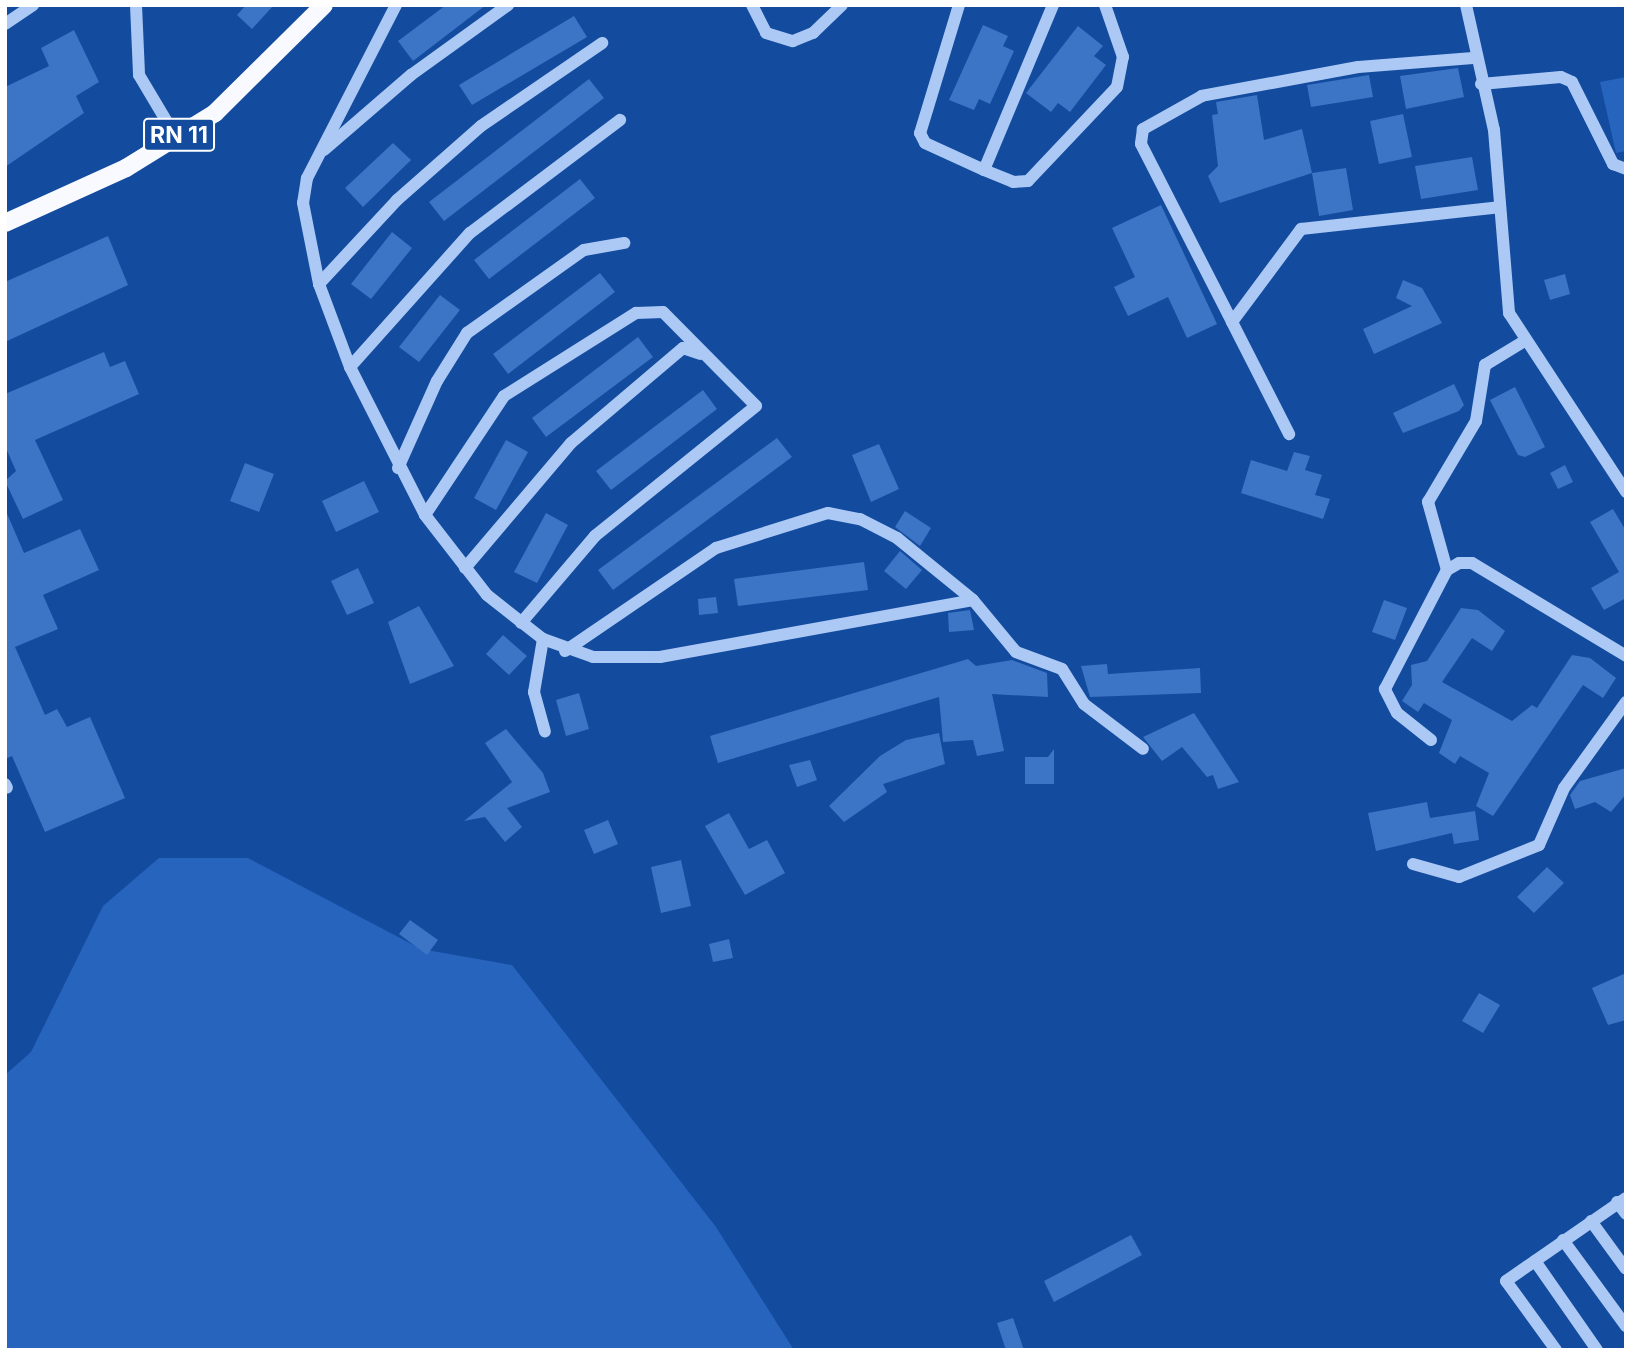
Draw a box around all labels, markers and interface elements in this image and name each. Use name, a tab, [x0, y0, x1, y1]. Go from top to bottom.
road number: RN 11	[142, 116, 216, 154]

